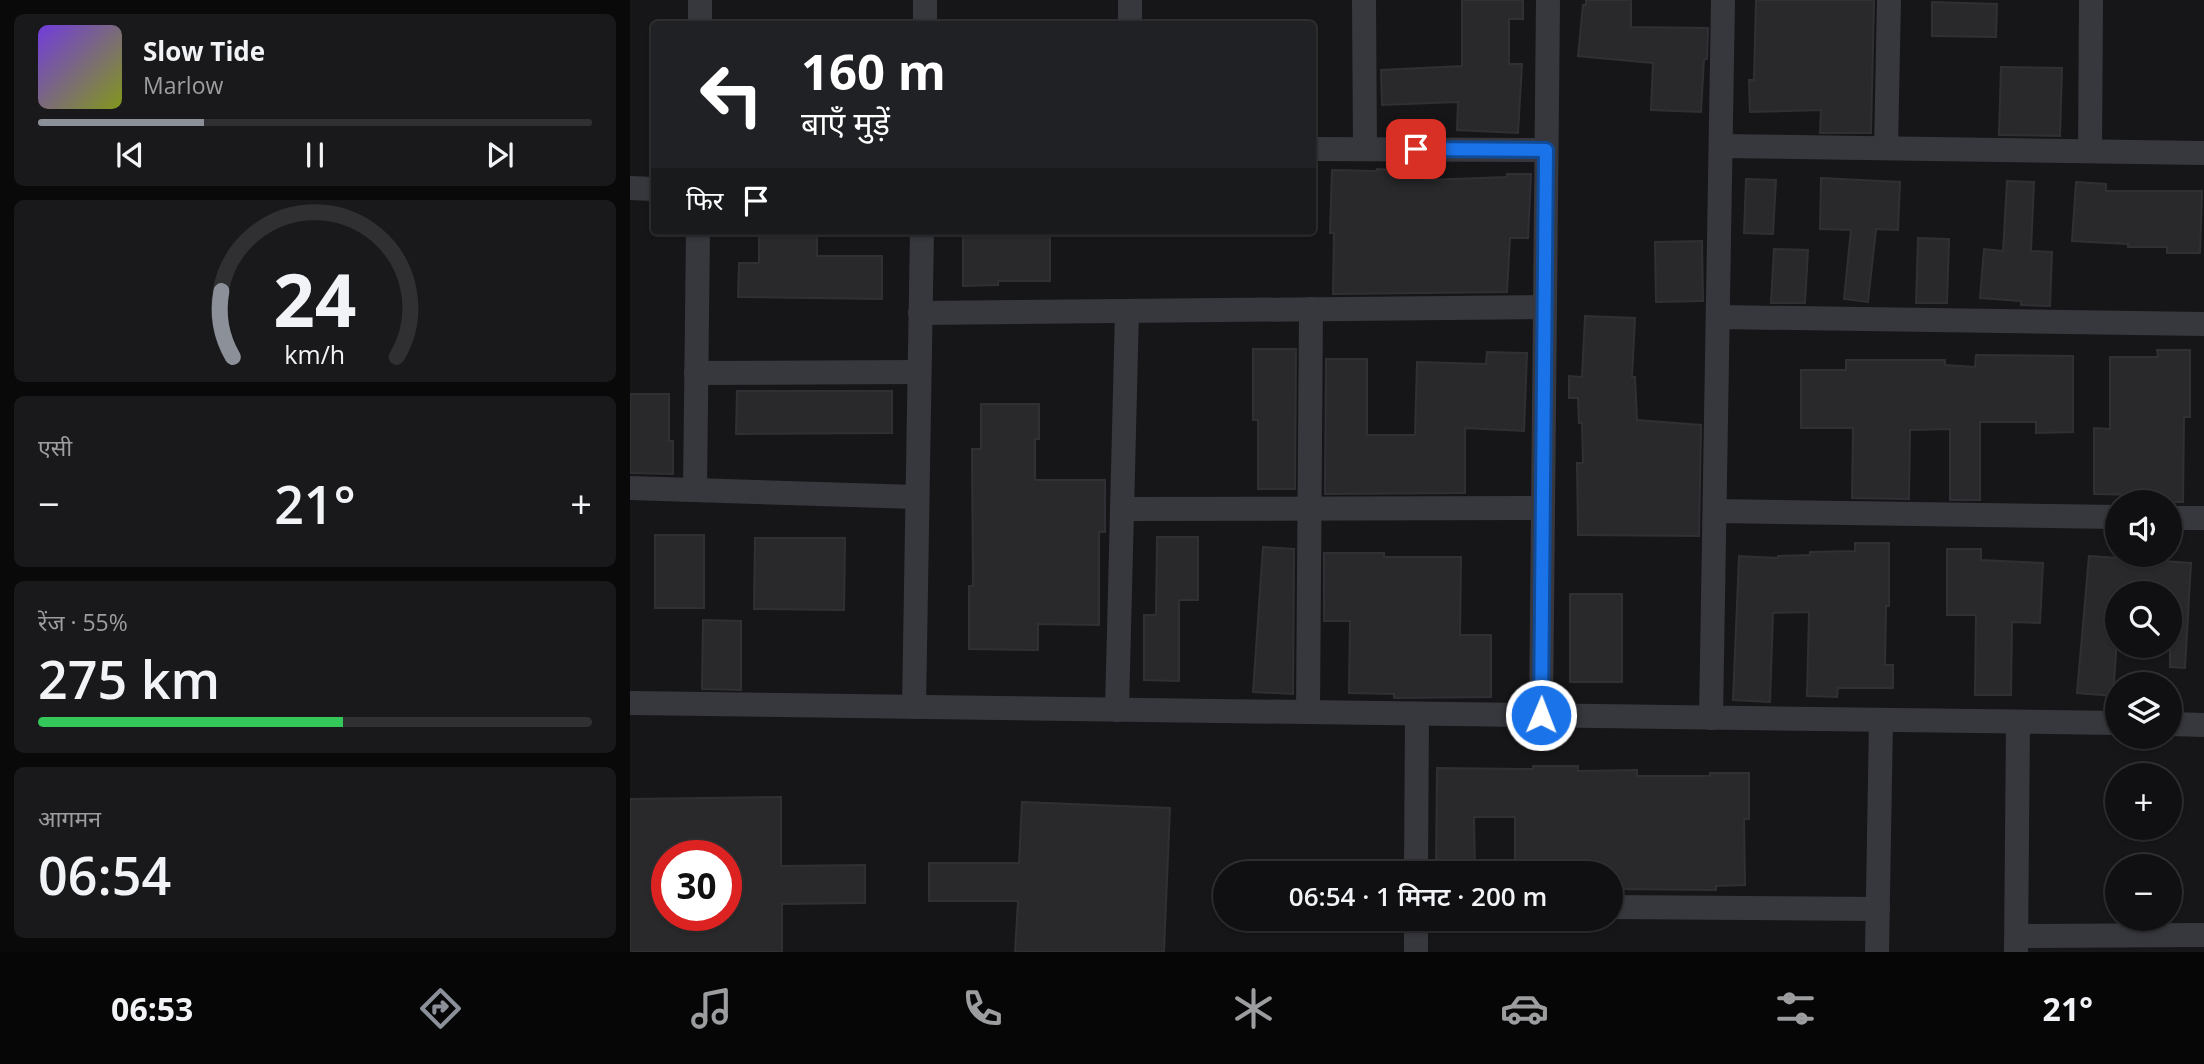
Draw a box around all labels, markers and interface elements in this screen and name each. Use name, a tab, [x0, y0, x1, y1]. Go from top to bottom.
text: Slow Tide	[143, 33, 265, 69]
text: 160 m	[801, 38, 946, 104]
icon: left	[686, 49, 777, 140]
text: Marlow	[143, 69, 223, 101]
text: बाएँ मुड़ें	[801, 101, 890, 144]
pin	[1386, 119, 1446, 179]
icon: arrive	[1397, 130, 1435, 168]
icon: previous	[111, 136, 149, 174]
icon: pause	[296, 136, 334, 174]
icon: next	[481, 136, 519, 174]
text: फिर	[686, 182, 723, 218]
icon: arrive	[737, 182, 775, 220]
text: 24	[273, 249, 357, 348]
text: km/h	[285, 336, 345, 370]
text: एसी	[38, 431, 72, 463]
text: 21°	[274, 468, 356, 539]
text: −	[38, 477, 60, 529]
text: +	[570, 477, 592, 529]
map controls	[2105, 490, 2182, 931]
button: sound	[2105, 490, 2182, 567]
button: search	[2105, 581, 2182, 658]
text: रेंज · 55%	[38, 606, 128, 638]
text: 275 km	[38, 643, 220, 714]
button: layers	[2105, 672, 2182, 749]
position arrow	[1504, 678, 1578, 752]
button: +	[2105, 763, 2182, 840]
text: आगमन	[38, 802, 101, 834]
text: 06:54	[38, 839, 171, 910]
speed limit sign: 30	[651, 840, 742, 931]
button: −	[2105, 854, 2182, 931]
text: 06:54 · 1 मिनट · 200 m	[1289, 878, 1547, 914]
icon: directions	[416, 984, 465, 1033]
icon: music	[687, 984, 736, 1033]
icon: phone	[958, 984, 1007, 1033]
icon: climate	[1229, 984, 1278, 1033]
icon: car	[1500, 984, 1549, 1033]
icon: filters	[1771, 984, 1820, 1033]
text: 06:53	[111, 987, 193, 1030]
text: 21°	[2043, 987, 2093, 1030]

